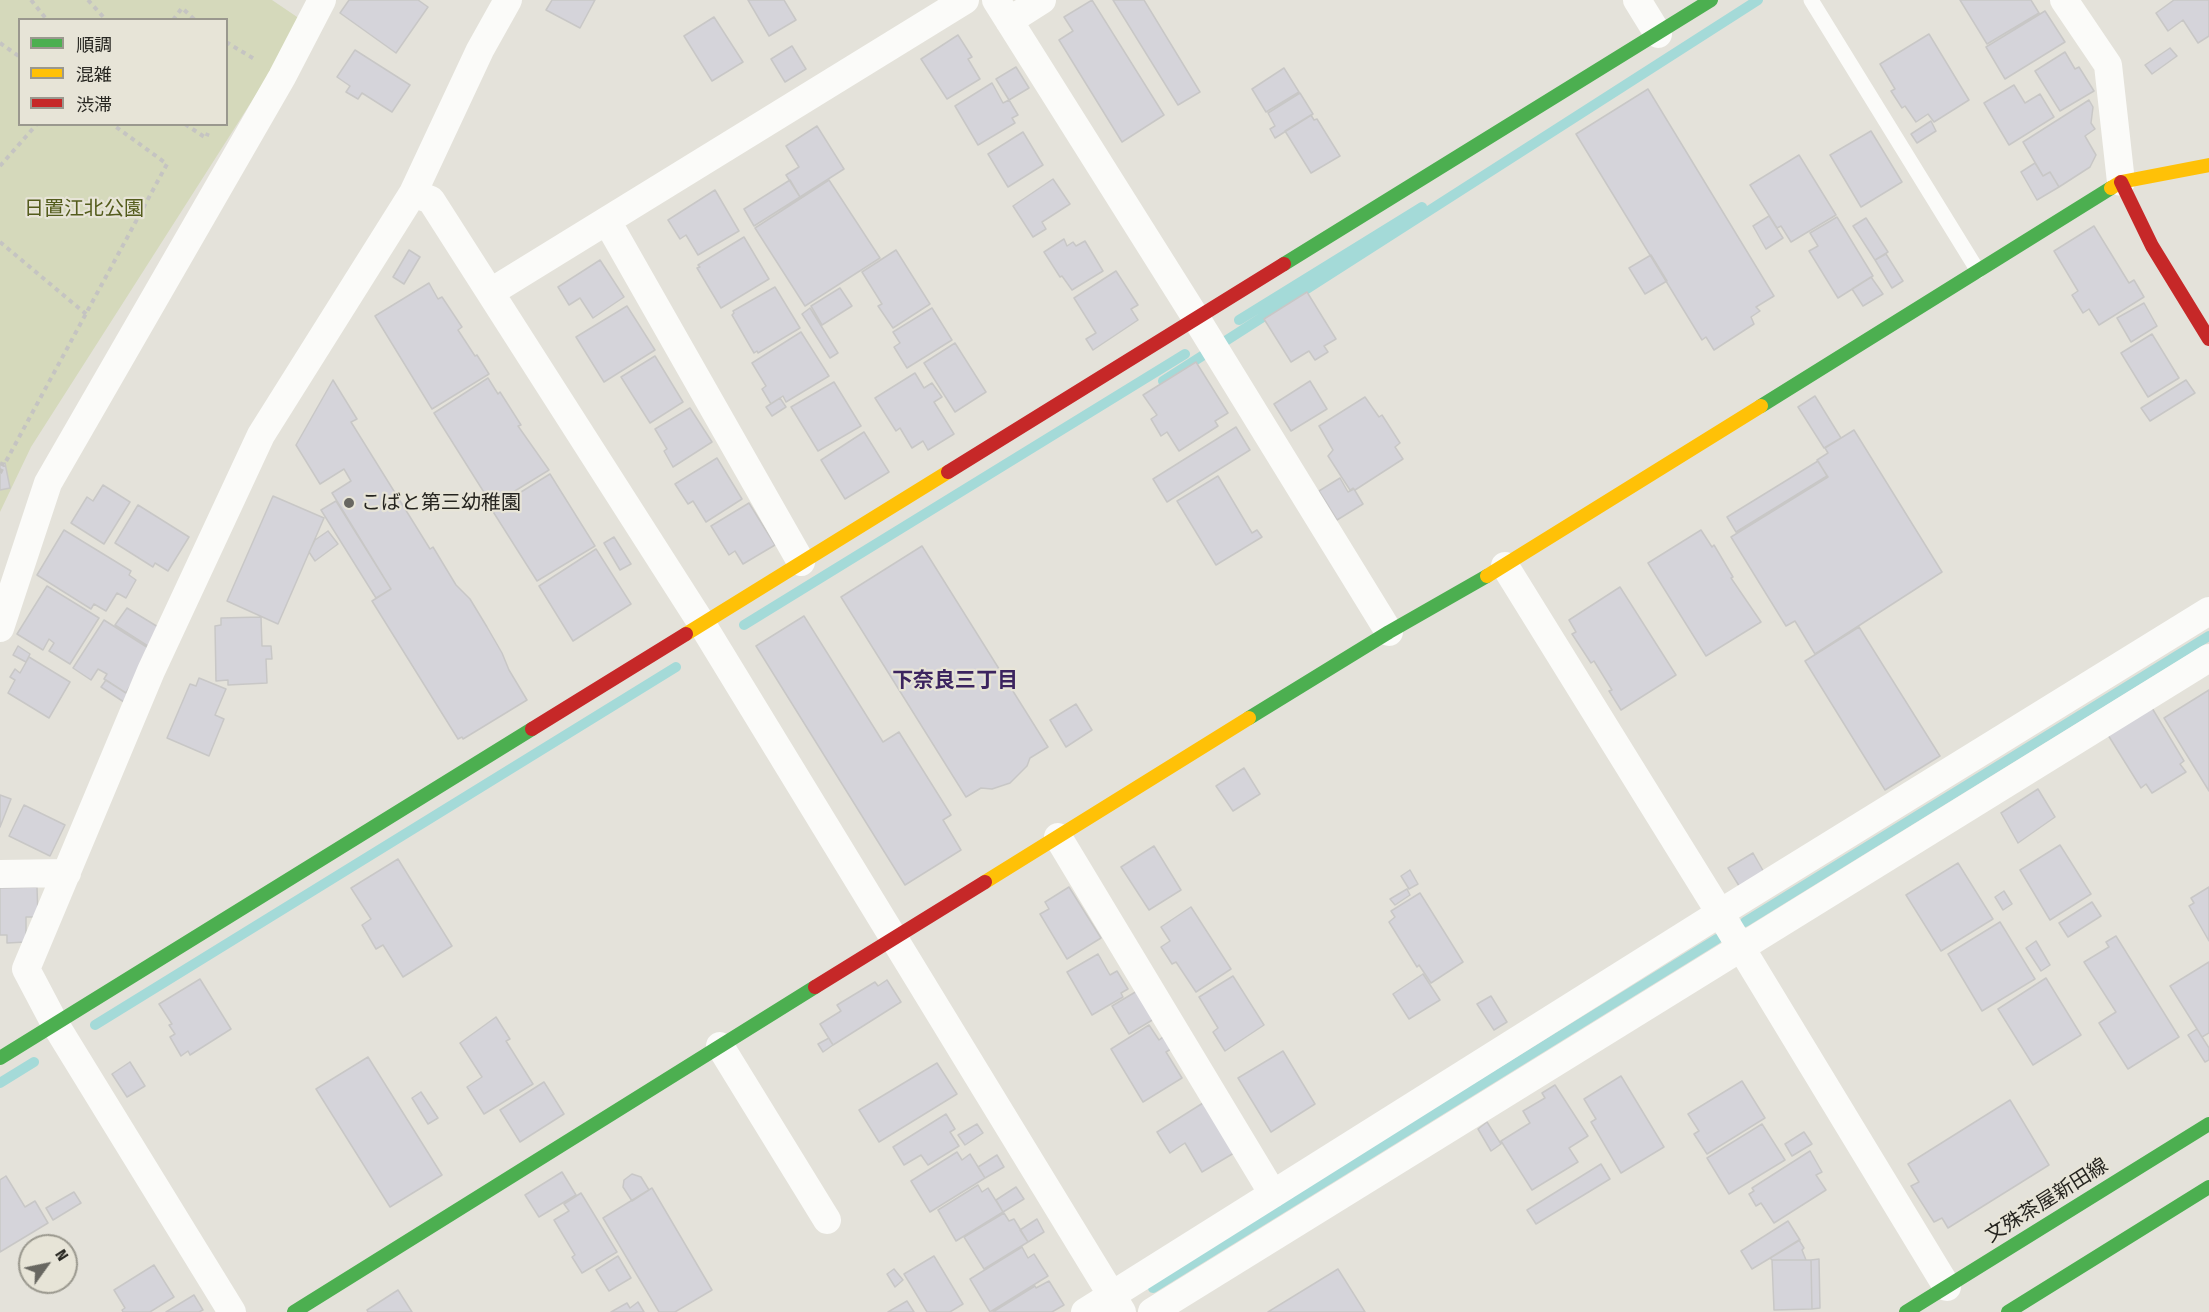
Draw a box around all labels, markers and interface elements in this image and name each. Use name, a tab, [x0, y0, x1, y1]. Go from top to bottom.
legend	[18, 18, 228, 126]
text: 順調	[76, 34, 112, 56]
text: 混雑	[76, 64, 112, 86]
text: 渋滞	[76, 94, 112, 116]
park label: 日置江北公園	[24, 197, 144, 221]
place label: こばと第三幼稚園	[361, 491, 521, 515]
marker: こばと第三幼稚園	[342, 496, 356, 510]
district label: 下奈良三丁目	[892, 668, 1018, 694]
street label: 文殊茶屋新田線	[1981, 1154, 2113, 1248]
north arrow	[18, 1234, 78, 1294]
text: N	[51, 1246, 72, 1264]

